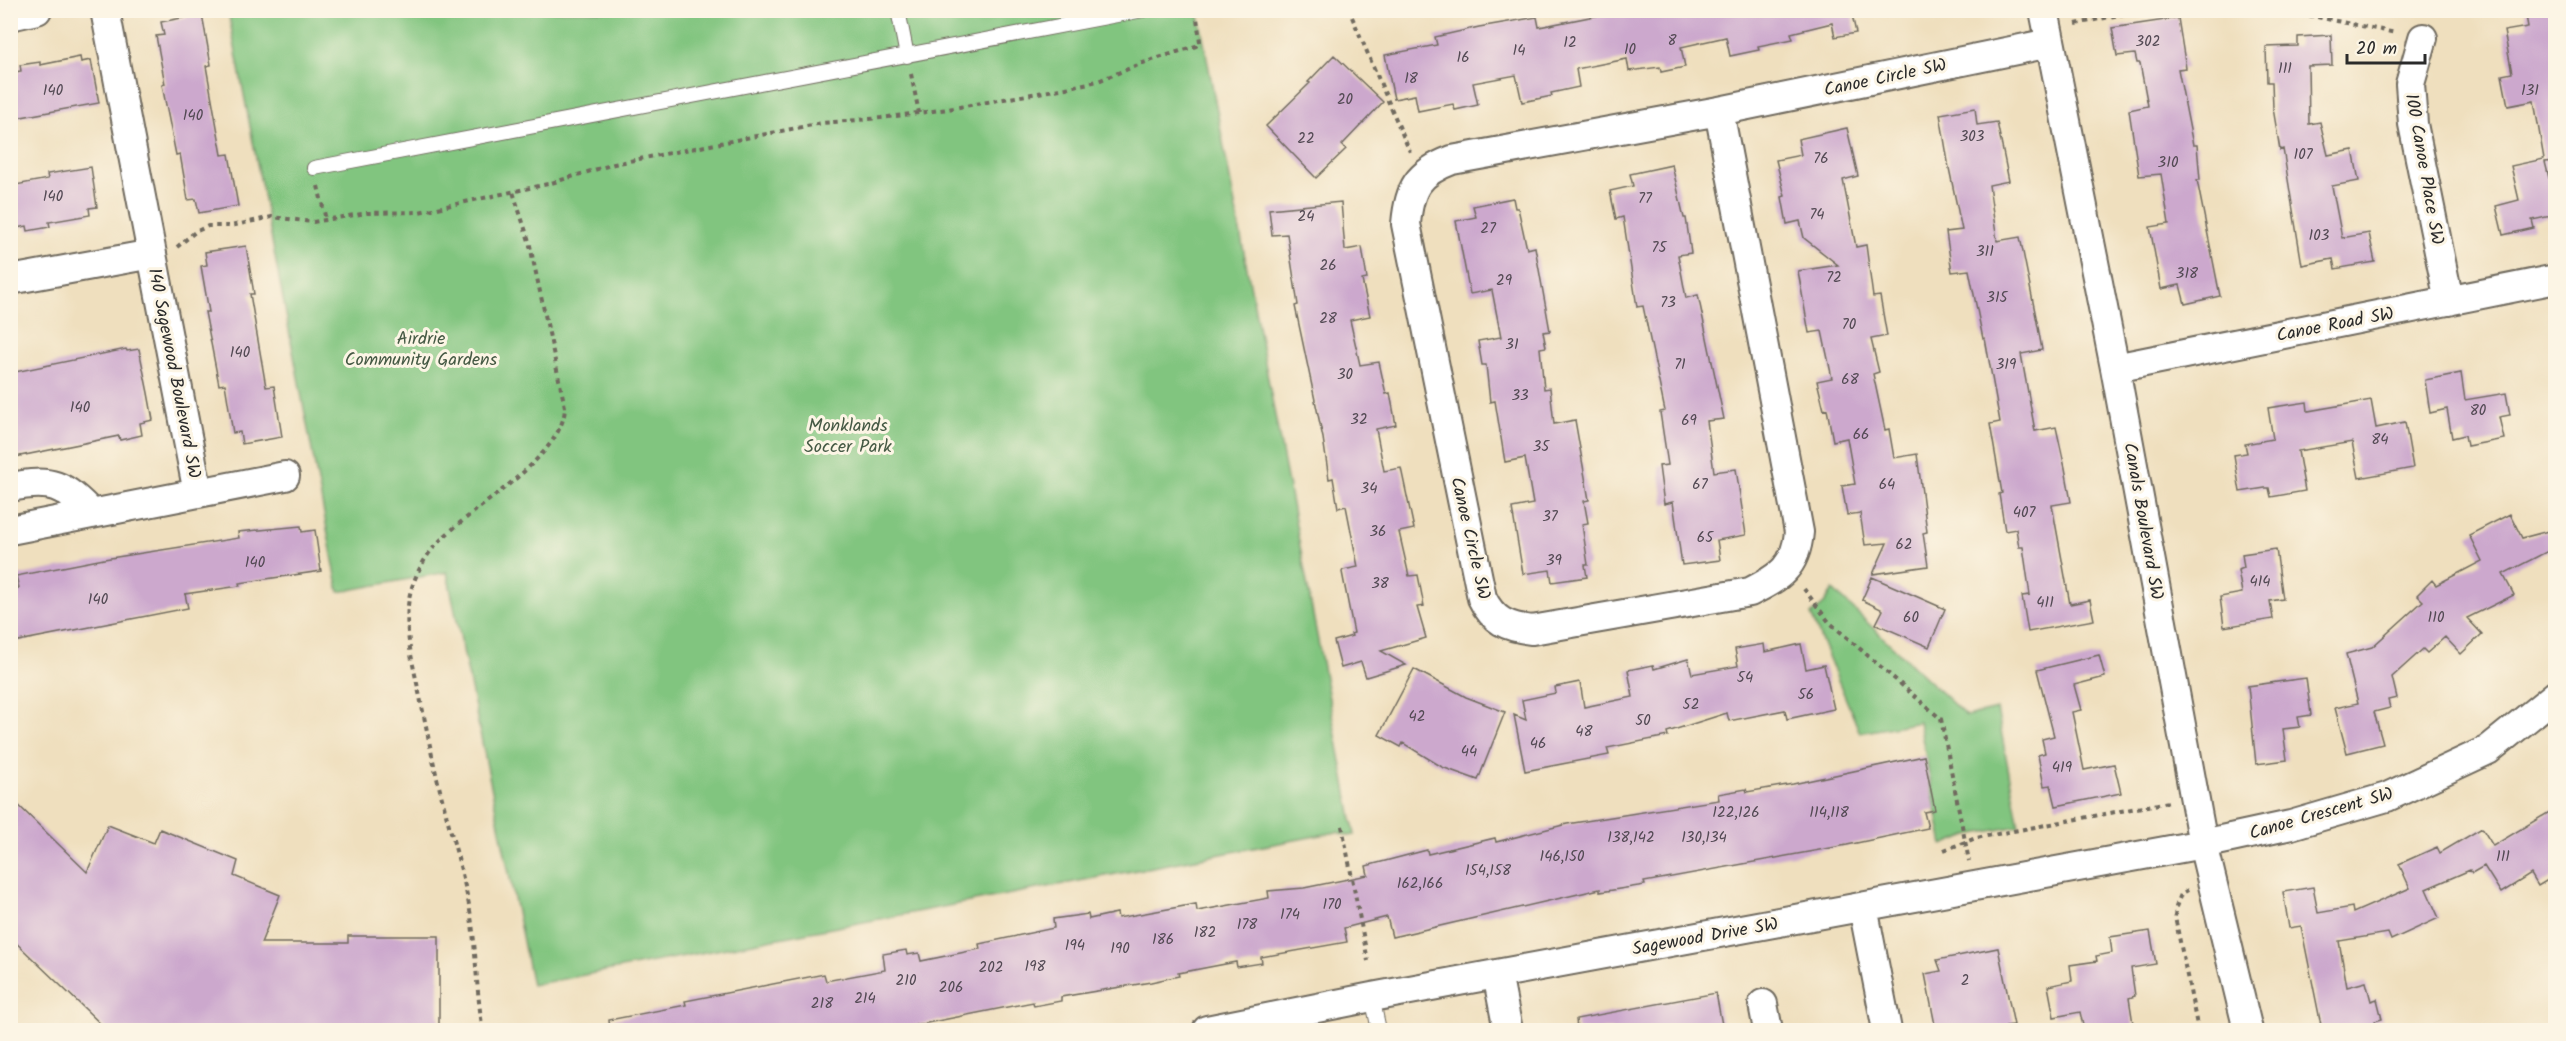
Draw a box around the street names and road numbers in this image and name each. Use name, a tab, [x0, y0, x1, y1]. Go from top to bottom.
street label: Canoe Circle SW	[1821, 51, 1949, 106]
street label: 100 Canoe Place SW	[2396, 92, 2451, 247]
street label: 140 Sagewood Boulevard SW	[139, 266, 208, 481]
street label: Canoe Road SW	[2274, 300, 2397, 351]
street label: Canals Boulevard SW	[2114, 440, 2171, 602]
street label: Canoe Circle SW	[1441, 474, 1498, 602]
street label: Canoe Crescent SW	[2246, 780, 2397, 849]
street label: Sagewood Drive SW	[1630, 910, 1780, 965]

